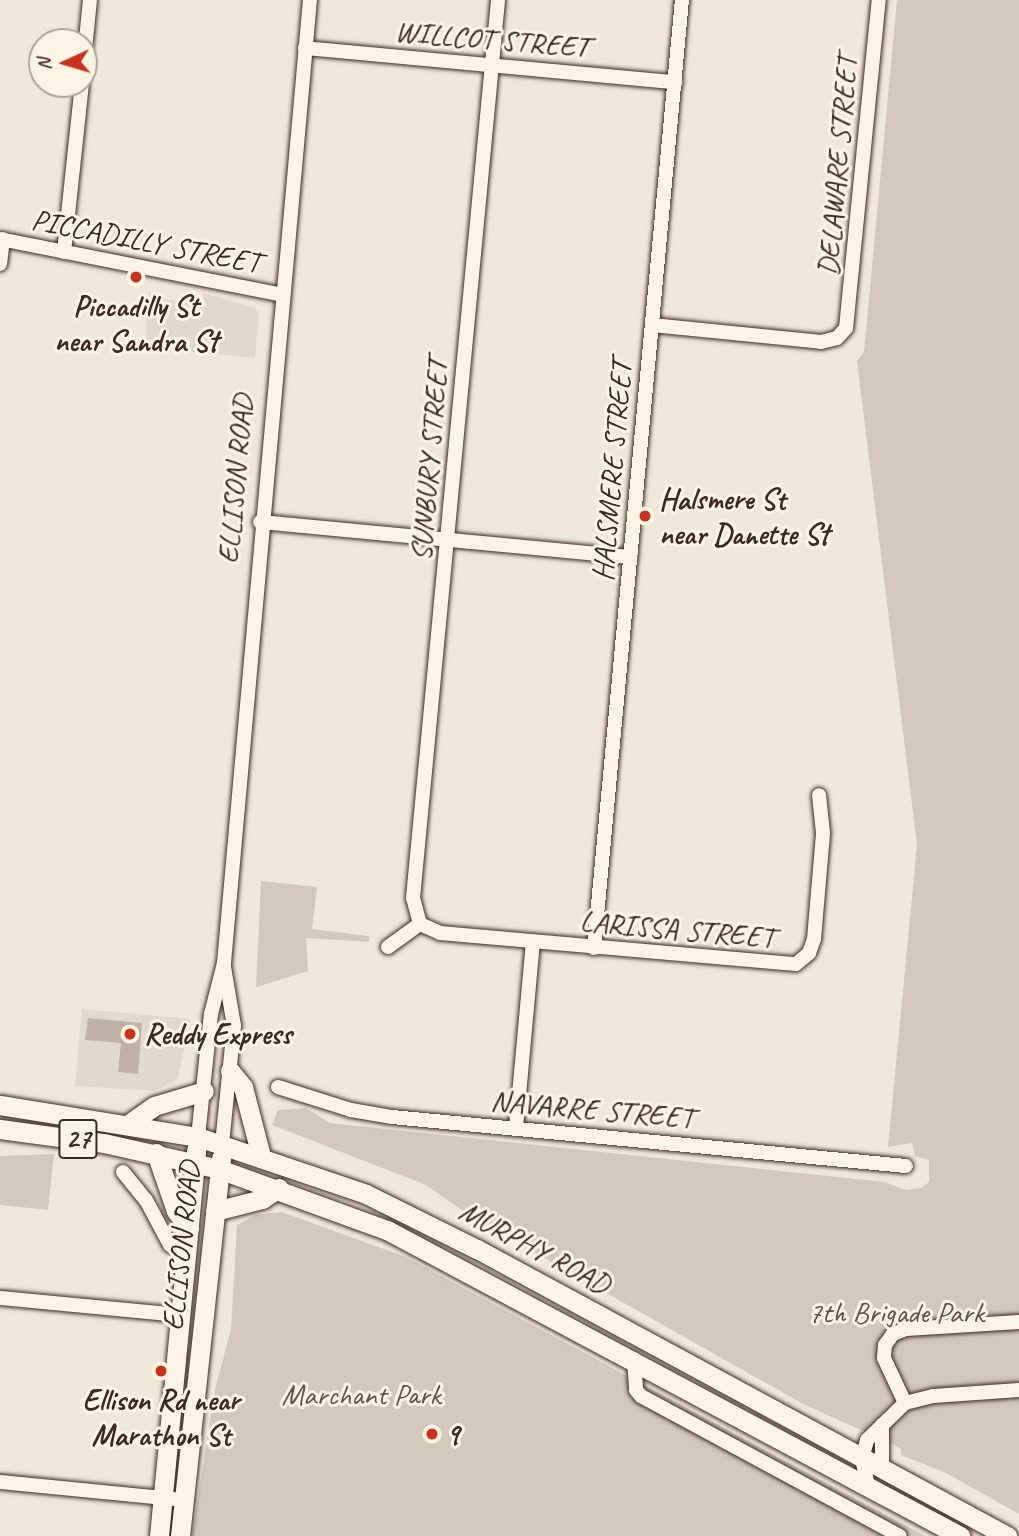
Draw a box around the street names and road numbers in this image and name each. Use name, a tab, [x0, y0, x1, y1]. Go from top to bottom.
street label: WILLCOT STREET	[393, 13, 591, 65]
street label: DELAWARE STREET	[809, 55, 865, 277]
street label: PICCADILLY STREET	[29, 201, 263, 281]
street label: SUNBURY STREET	[402, 358, 456, 562]
street label: HALSMERE STREET	[584, 360, 640, 582]
street label: ELLISON ROAD	[210, 393, 260, 565]
street label: LARISSA STREET	[579, 903, 775, 955]
street label: NAVARRE STREET	[489, 1082, 695, 1136]
road number: 27	[57, 1114, 99, 1164]
street label: ELLISON ROAD	[154, 1159, 208, 1333]
street label: MURPHY ROAD	[453, 1192, 617, 1302]

